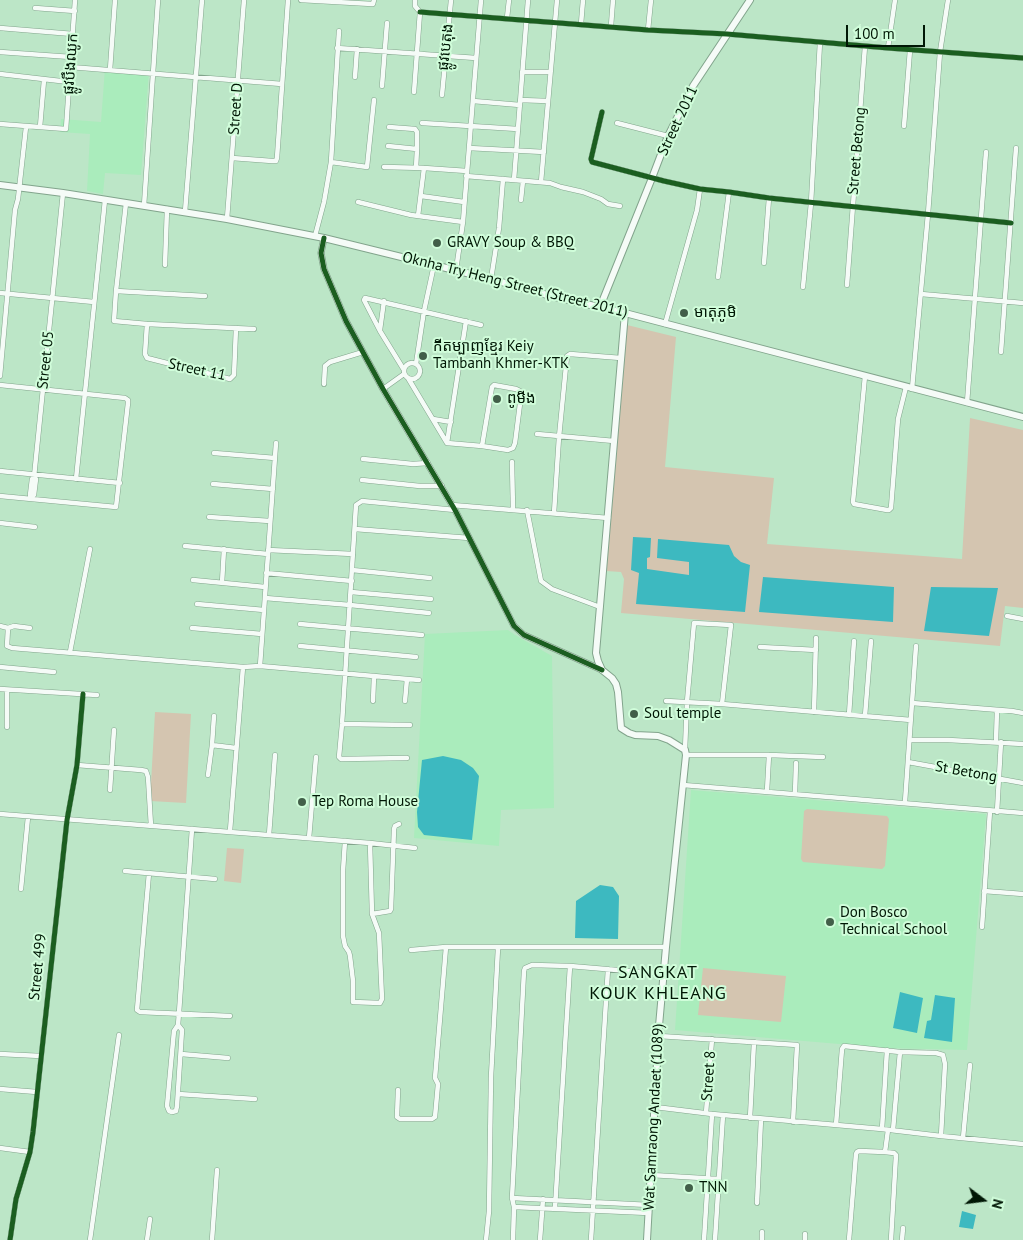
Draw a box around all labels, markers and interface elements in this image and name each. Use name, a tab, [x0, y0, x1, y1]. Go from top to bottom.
scale bar	[848, 15, 927, 47]
street label: ផ្លូវបេតុង	[435, 23, 457, 71]
text: 100 m	[854, 24, 895, 43]
street label: ផ្លូវបឹងឈូក	[60, 33, 82, 95]
street label: Street D	[225, 82, 247, 136]
street label: Street 2011	[654, 83, 702, 159]
street label: Street Betong	[844, 106, 870, 196]
place label: GRAVY Soup & BBQ	[447, 234, 574, 252]
marker: GRAVY Soup & BBQ	[431, 237, 443, 249]
street label: Oknha Try Heng Street (Street 2011)	[400, 248, 630, 322]
place label: មាតុភូមិ	[694, 304, 736, 322]
marker: មាតុភូមិ	[678, 307, 690, 319]
street label: Street 05	[34, 330, 58, 390]
place label: កីតម្បាញខ្មែរ Keiy Tambanh Khmer-KTK	[433, 338, 569, 373]
marker: កីតម្បាញខ្មែរ Keiy Tambanh Khmer-KTK	[417, 350, 429, 362]
street label: Street 11	[166, 355, 228, 385]
place label: ពូមីង	[507, 390, 536, 408]
marker: ពូមីង	[491, 393, 503, 405]
place label: Soul temple	[644, 705, 721, 723]
marker: Soul temple	[628, 708, 640, 720]
street label: St Betong	[934, 758, 998, 786]
place label: Tep Roma House	[312, 793, 418, 811]
marker: Tep Roma House	[296, 796, 308, 808]
place label: Don Bosco Technical School	[840, 904, 947, 939]
marker: Don Bosco Technical School	[824, 916, 836, 928]
street label: Street 499	[26, 933, 50, 1001]
district label: SANGKAT KOUK KHLEANG	[588, 962, 728, 1004]
street label: Wat Samraong Andaet (1089)	[640, 1023, 668, 1211]
street label: Street 8	[698, 1050, 720, 1102]
north arrow	[958, 1175, 1008, 1225]
place label: TNN	[699, 1179, 728, 1197]
marker: TNN	[683, 1182, 695, 1194]
text: N	[988, 1197, 1007, 1211]

